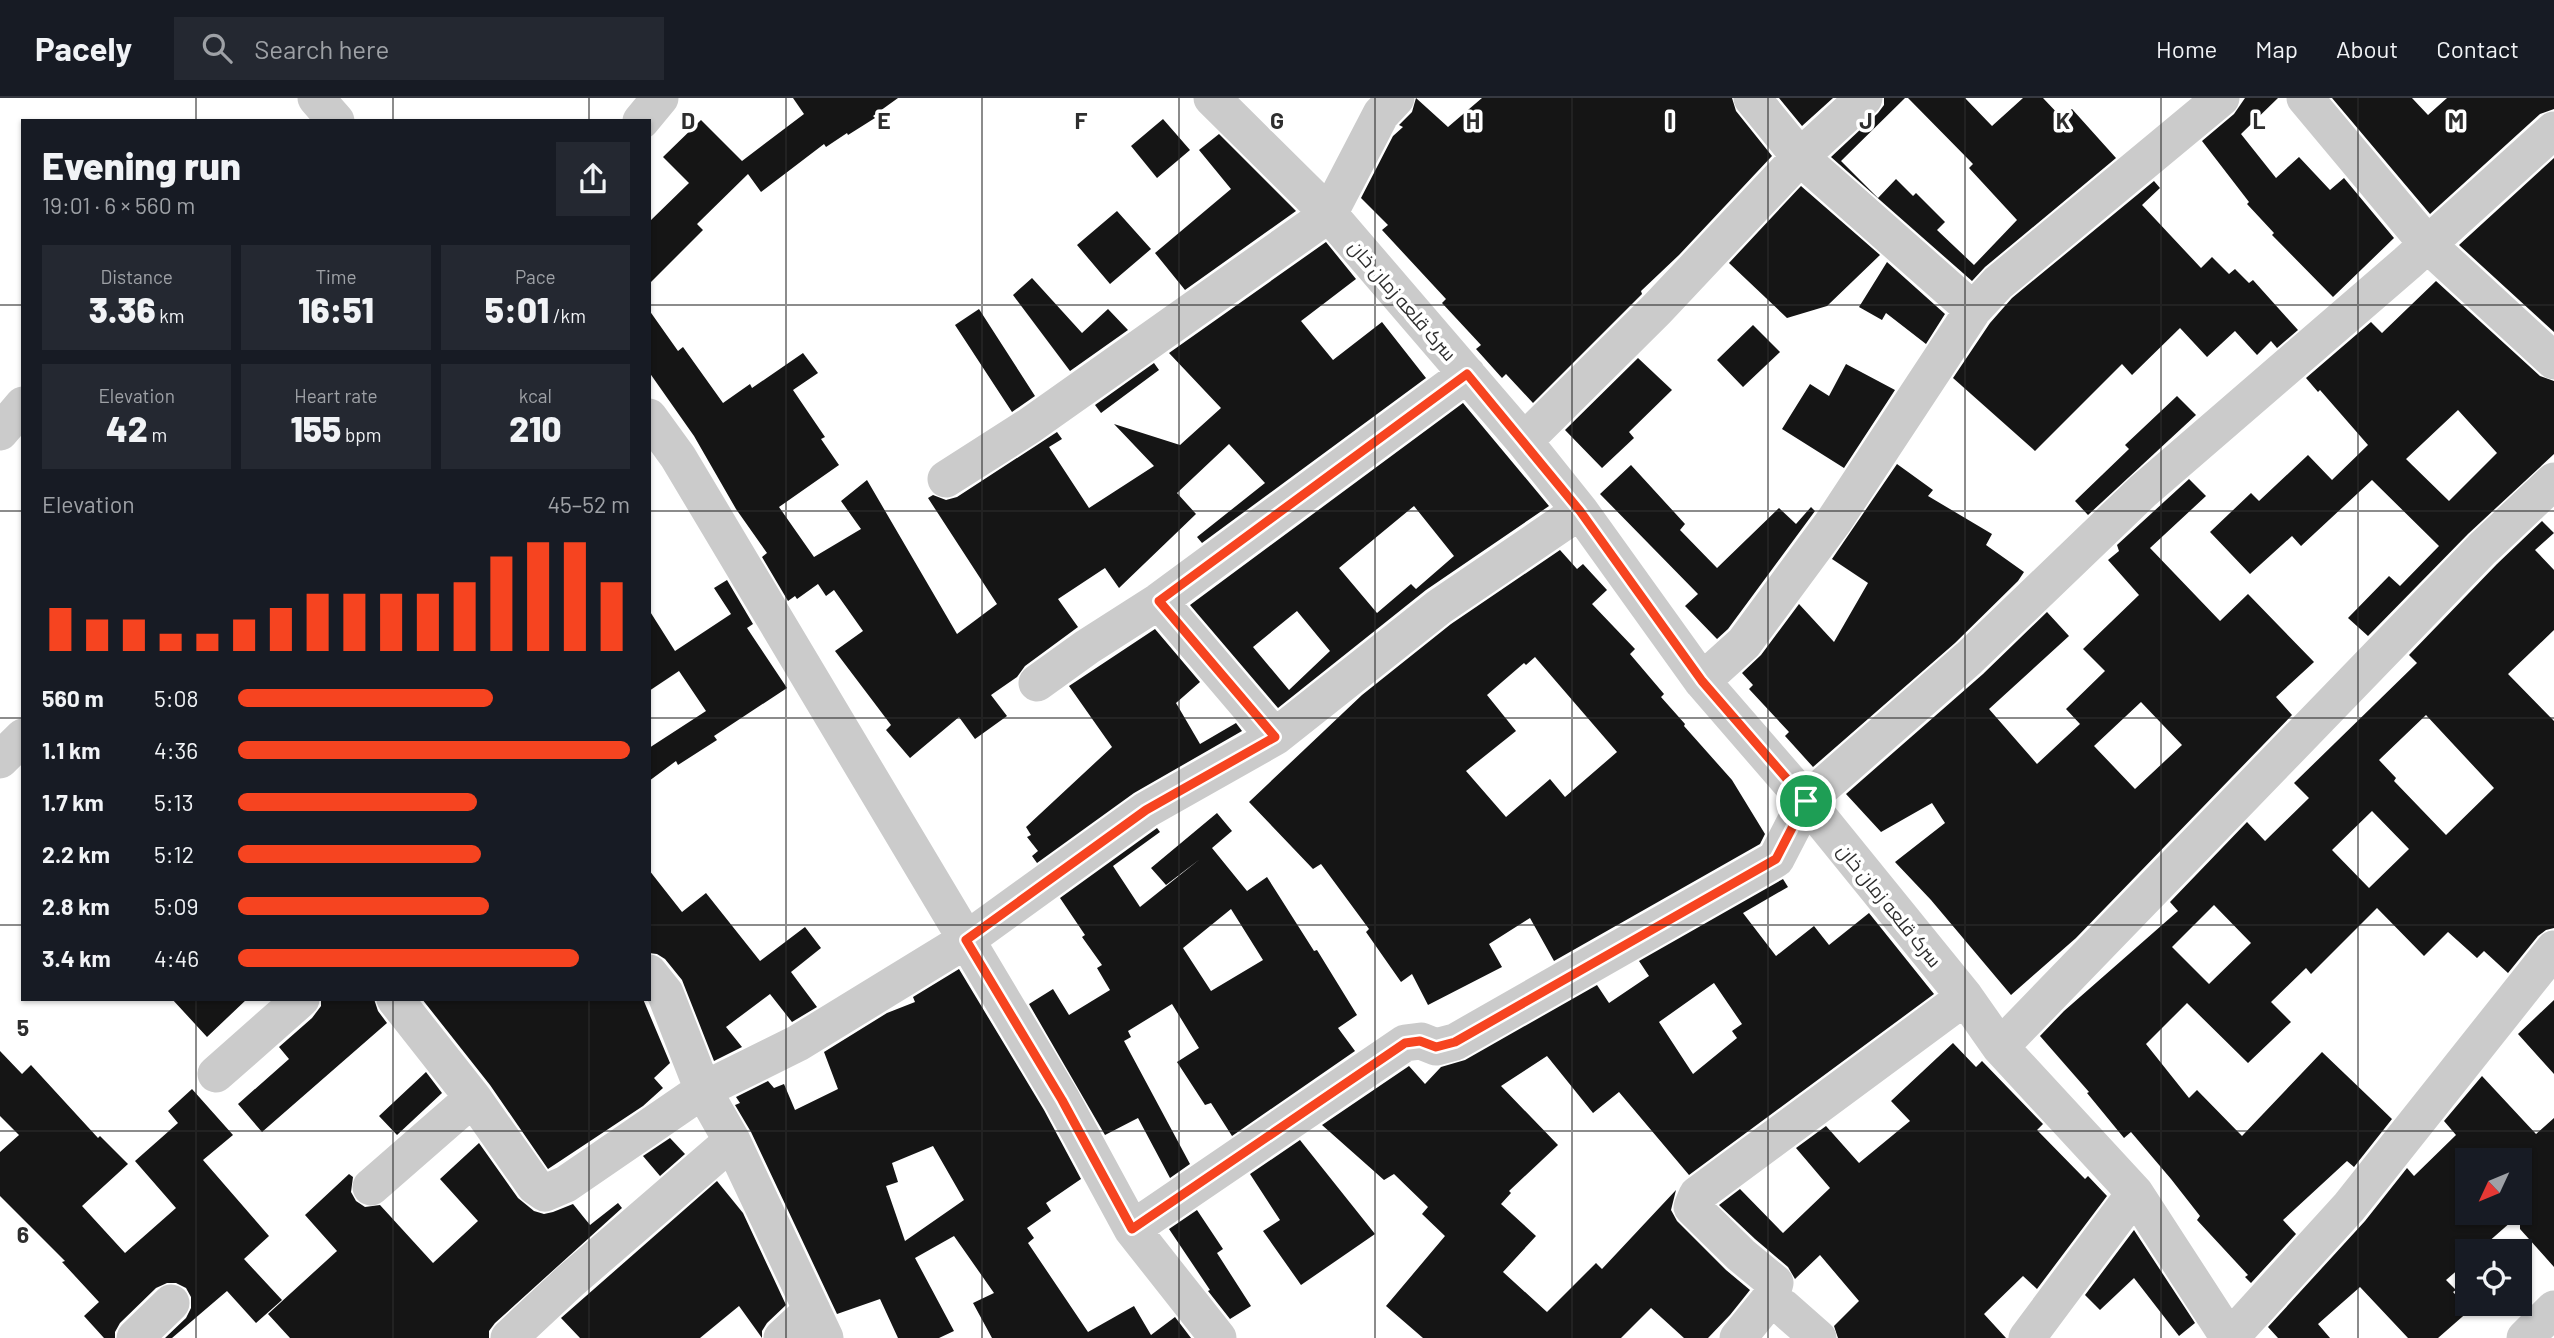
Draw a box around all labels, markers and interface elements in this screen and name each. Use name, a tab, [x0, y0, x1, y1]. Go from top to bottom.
search box	[174, 17, 664, 80]
text: Pacely	[35, 28, 132, 68]
icon: search	[198, 29, 236, 67]
text: Search here	[254, 33, 389, 64]
text: Home	[2156, 34, 2217, 63]
text: Map	[2255, 34, 2298, 63]
text: About	[2336, 34, 2398, 63]
text: Contact	[2436, 34, 2519, 63]
text: D	[681, 106, 695, 134]
text: E	[877, 106, 891, 134]
text: F	[1075, 106, 1088, 134]
text: G	[1270, 106, 1284, 134]
text: H	[1466, 106, 1480, 134]
text: I	[1667, 106, 1673, 134]
text: J	[1859, 106, 1873, 134]
text: K	[2056, 106, 2070, 134]
text: L	[2252, 106, 2266, 134]
text: M	[2448, 106, 2464, 134]
text: Evening run	[42, 142, 241, 188]
button: share	[556, 142, 630, 216]
text: 19:01 · 6 × 560 m	[42, 191, 195, 219]
street label: سرک قلعه زمان خان	[1344, 235, 1462, 366]
text: Distance	[100, 265, 173, 288]
text: Time	[315, 265, 357, 288]
text: Pace	[515, 265, 556, 288]
text: 3.36	[89, 288, 156, 330]
text: 16:51	[298, 288, 374, 330]
text: 5:01	[485, 288, 549, 330]
text: km	[156, 304, 185, 327]
text: /km	[549, 304, 586, 327]
text: Elevation	[98, 384, 175, 407]
text: Heart rate	[294, 384, 378, 407]
text: kcal	[519, 384, 552, 407]
text: 42	[106, 407, 148, 449]
text: 155	[290, 407, 341, 449]
text: 210	[509, 407, 561, 449]
text: m	[148, 423, 167, 446]
text: bpm	[341, 423, 382, 446]
text: Elevation	[42, 490, 135, 518]
text: 45–52 m	[547, 490, 630, 518]
text: 560 m	[42, 684, 104, 712]
text: 5:08	[154, 684, 199, 712]
text: 1.1 km	[42, 736, 101, 764]
text: 4:36	[154, 736, 198, 764]
pin	[1776, 771, 1836, 831]
icon: arrive	[1787, 782, 1825, 820]
text: 1.7 km	[42, 788, 104, 816]
text: 5:13	[154, 788, 194, 816]
street label: سرک قلعه زمان خان	[1832, 839, 1947, 972]
text: 2.2 km	[42, 840, 110, 868]
text: 5:12	[154, 840, 194, 868]
text: 2.8 km	[42, 892, 110, 920]
text: 5:09	[154, 892, 199, 920]
text: 3.4 km	[42, 944, 111, 972]
text: 4:46	[154, 944, 199, 972]
text: 5	[17, 1013, 29, 1041]
north arrow	[2455, 1148, 2532, 1225]
map controls	[2455, 1148, 2532, 1316]
text: 6	[17, 1220, 29, 1248]
button: locate	[2455, 1239, 2532, 1316]

